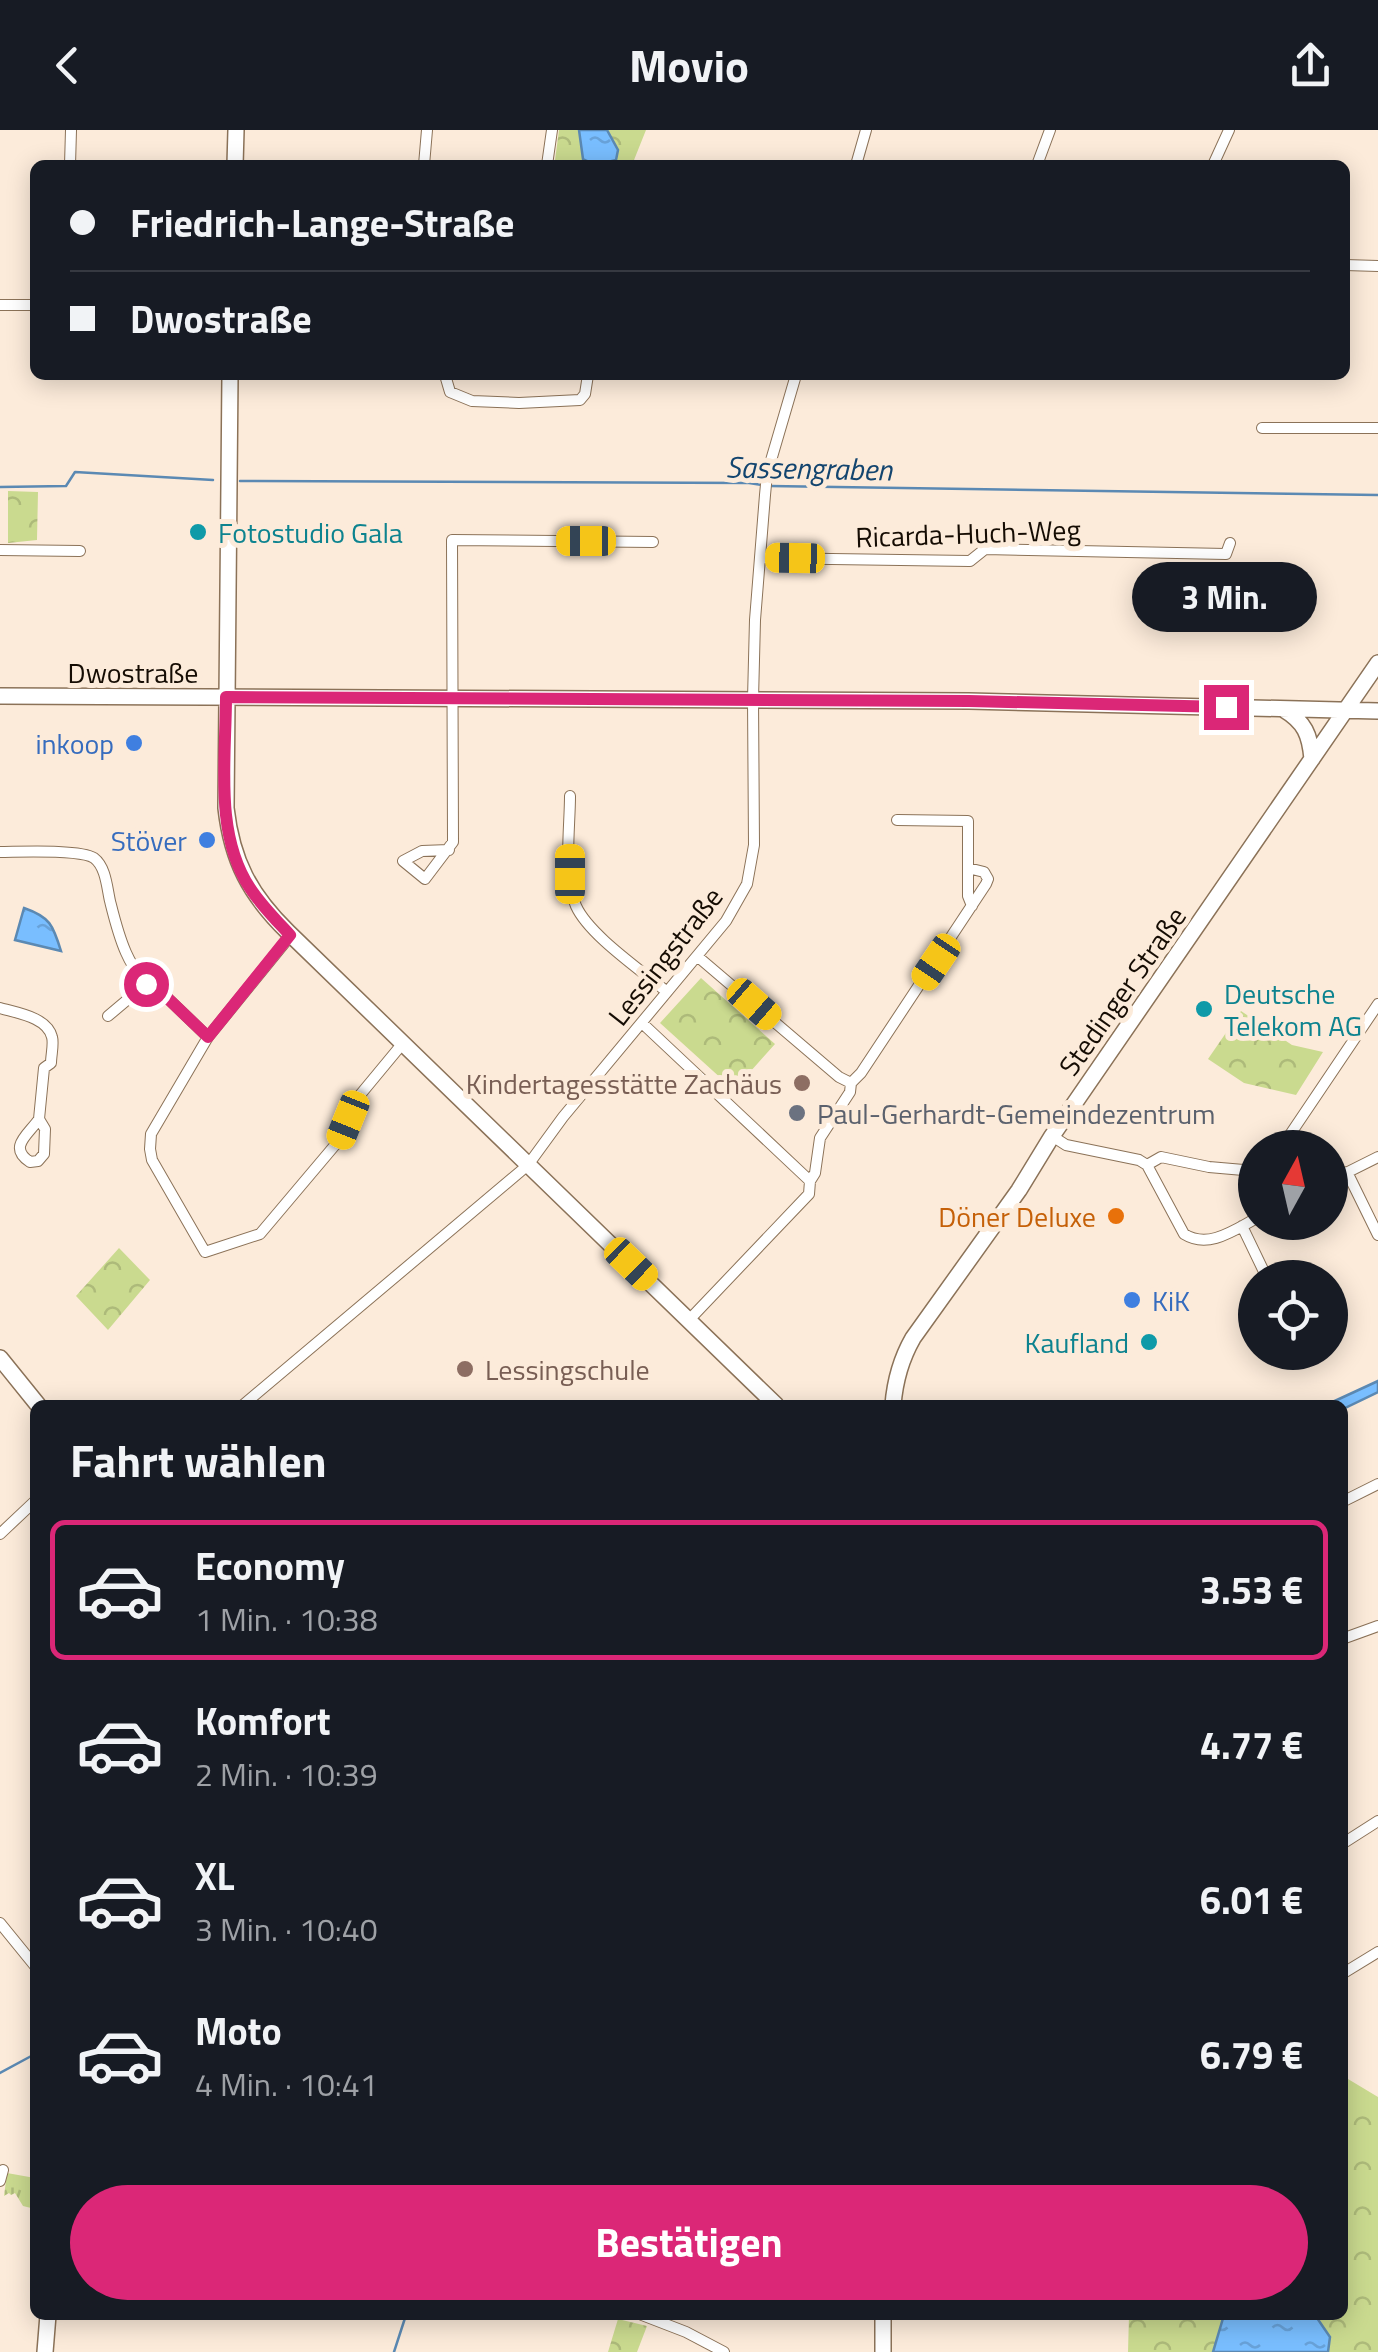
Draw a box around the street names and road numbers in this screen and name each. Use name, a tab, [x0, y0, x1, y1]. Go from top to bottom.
street label: Ricarda-Huch-Weg	[855, 508, 1081, 558]
street label: Dwostraße	[68, 651, 198, 694]
street label: Lessingstraße	[597, 877, 733, 1035]
street label: Stedinger Straße	[1048, 898, 1196, 1084]

